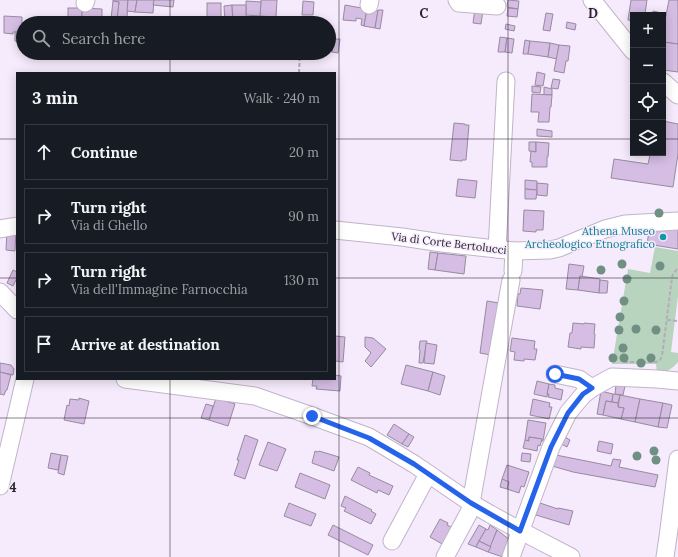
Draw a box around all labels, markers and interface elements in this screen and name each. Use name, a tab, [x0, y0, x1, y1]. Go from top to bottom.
text: C	[420, 5, 429, 22]
text: D	[588, 5, 598, 22]
map controls	[630, 12, 666, 156]
button: +	[630, 12, 666, 48]
search box	[16, 16, 336, 60]
icon: search	[30, 27, 52, 49]
text: Search here	[62, 29, 145, 48]
button: −	[630, 48, 666, 84]
button: locate	[630, 84, 666, 120]
text: 3 min	[32, 87, 78, 109]
text: Walk · 240 m	[243, 90, 320, 107]
button: layers	[630, 120, 666, 156]
icon: ahead	[33, 141, 55, 163]
text: Continue	[71, 143, 137, 162]
text: 20 m	[289, 144, 319, 161]
text: Turn right	[71, 198, 147, 217]
icon: right	[33, 205, 55, 227]
text: 90 m	[288, 208, 319, 225]
text: Via di Ghello	[71, 217, 147, 234]
place label: Athena Museo Archeologico Etnografico	[524, 224, 655, 251]
street label: Via di Corte Bertolucci	[390, 229, 507, 257]
marker: Athena Museo Archeologico Etnografico	[658, 232, 668, 242]
text: Turn right	[71, 262, 147, 281]
icon: right	[33, 269, 55, 291]
text: 130 m	[284, 272, 319, 289]
text: Via dell'Immagine Farnocchia	[71, 281, 248, 298]
icon: arrive	[33, 333, 55, 355]
text: Arrive at destination	[71, 335, 220, 354]
route start	[546, 365, 564, 383]
route end	[303, 407, 321, 425]
text: 4	[9, 479, 17, 496]

